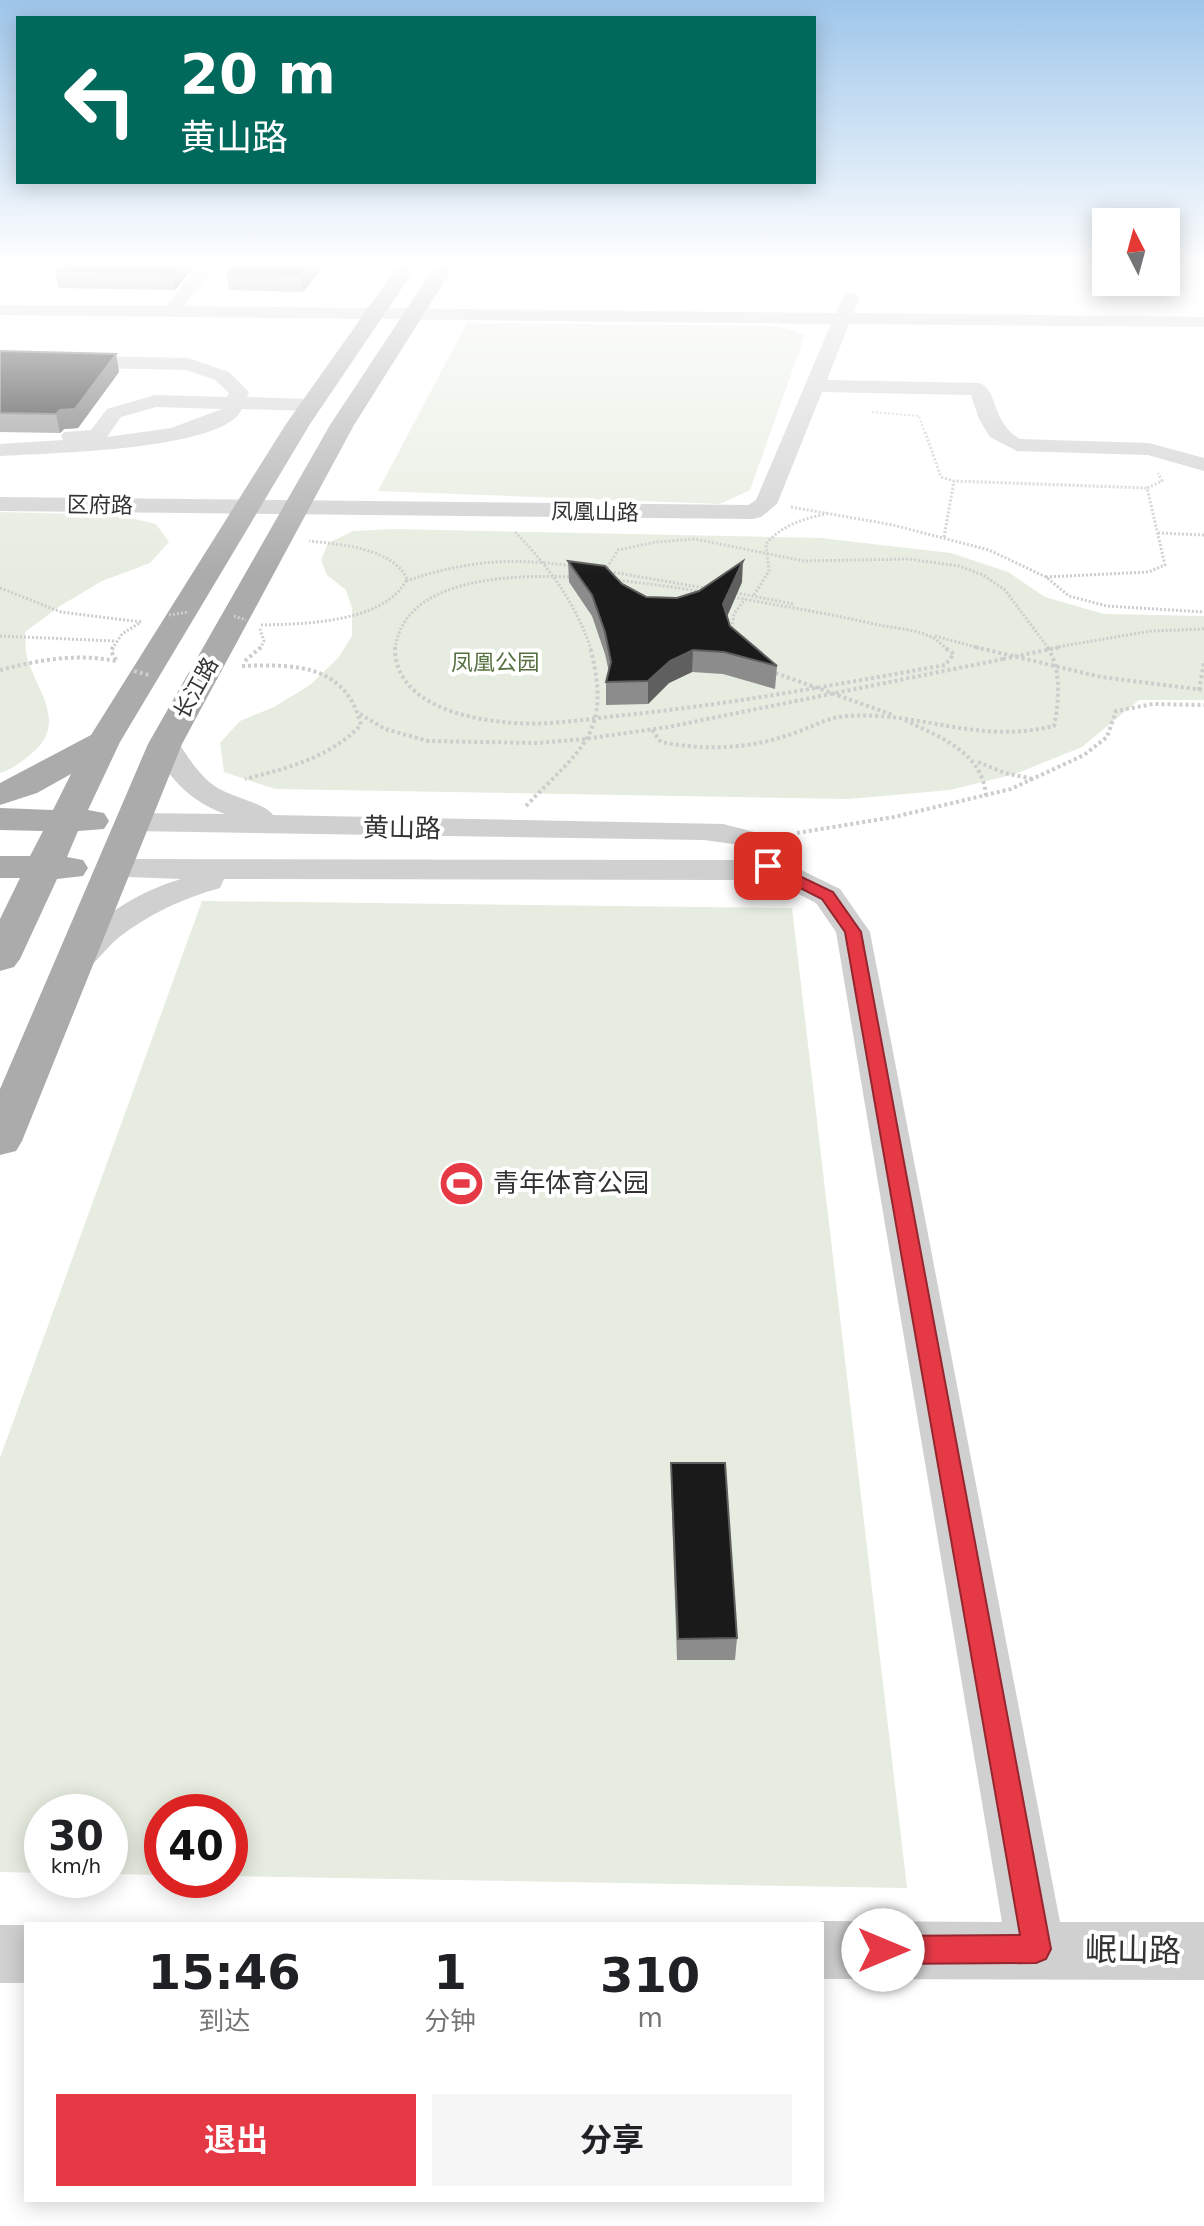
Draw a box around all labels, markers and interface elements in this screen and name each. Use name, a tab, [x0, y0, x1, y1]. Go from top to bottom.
text: 20 m	[180, 41, 336, 106]
icon: left	[48, 48, 152, 152]
text: 黄山路	[180, 117, 288, 158]
north arrow	[1092, 208, 1180, 296]
map controls	[1092, 208, 1180, 296]
street label: 区府路	[67, 492, 133, 518]
street label: 凤凰山路	[551, 499, 639, 525]
park label: 凤凰公园	[451, 650, 539, 675]
street label: 长江路	[169, 653, 223, 723]
street label: 黄山路	[363, 812, 441, 844]
pin	[734, 832, 802, 900]
icon: arrive	[746, 844, 790, 888]
sports icon: 青年体育公园	[438, 1159, 486, 1207]
place label: 青年体育公园	[493, 1168, 649, 1198]
speed limit sign: 40	[144, 1794, 248, 1898]
text: 30	[48, 1813, 104, 1859]
text: km/h	[51, 1854, 101, 1878]
position arrow	[841, 1908, 925, 1992]
street label: 岷山路	[1085, 1930, 1181, 1970]
text: 15:46	[148, 1944, 301, 2000]
text: 1	[434, 1944, 467, 2000]
text: 310	[600, 1947, 700, 2003]
text: m	[637, 2003, 663, 2033]
text: 到达	[198, 2006, 250, 2036]
text: 分钟	[424, 2006, 476, 2036]
button: 退出	[56, 2094, 416, 2186]
button: 分享	[432, 2094, 792, 2186]

